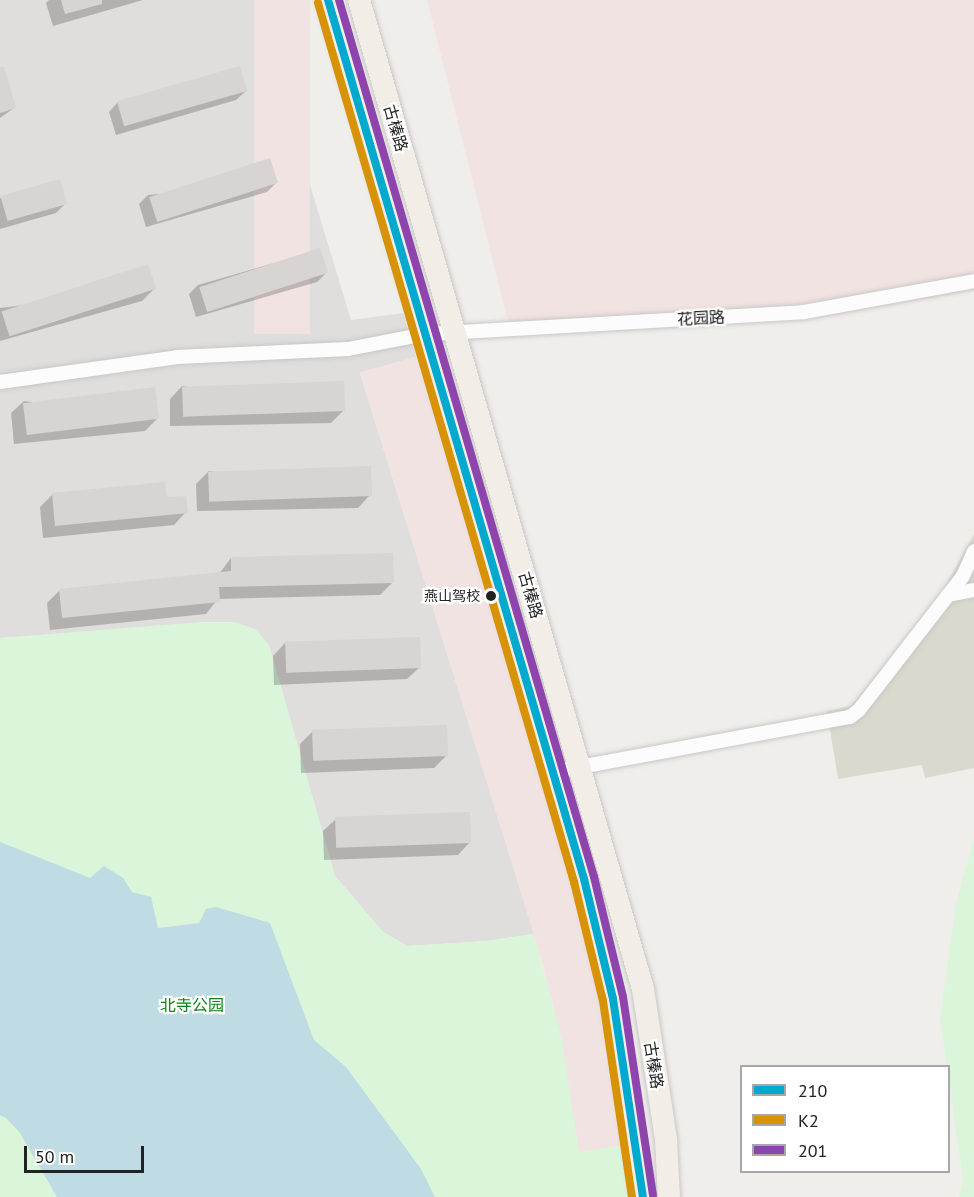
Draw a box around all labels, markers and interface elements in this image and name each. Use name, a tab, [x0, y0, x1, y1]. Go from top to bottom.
street label: 古榛路	[380, 102, 412, 154]
street label: 花园路	[677, 307, 725, 329]
street label: 古榛路	[515, 569, 547, 621]
place label: 燕山驾校	[424, 588, 480, 604]
marker: 燕山驾校	[485, 590, 497, 602]
park label: 北寺公园	[160, 995, 224, 1015]
street label: 古榛路	[641, 1040, 667, 1090]
legend	[740, 1065, 950, 1173]
text: 210	[798, 1079, 827, 1102]
text: K2	[798, 1109, 819, 1132]
scale bar	[27, 1134, 147, 1172]
text: 201	[798, 1139, 827, 1162]
text: 50 m	[35, 1145, 74, 1168]

